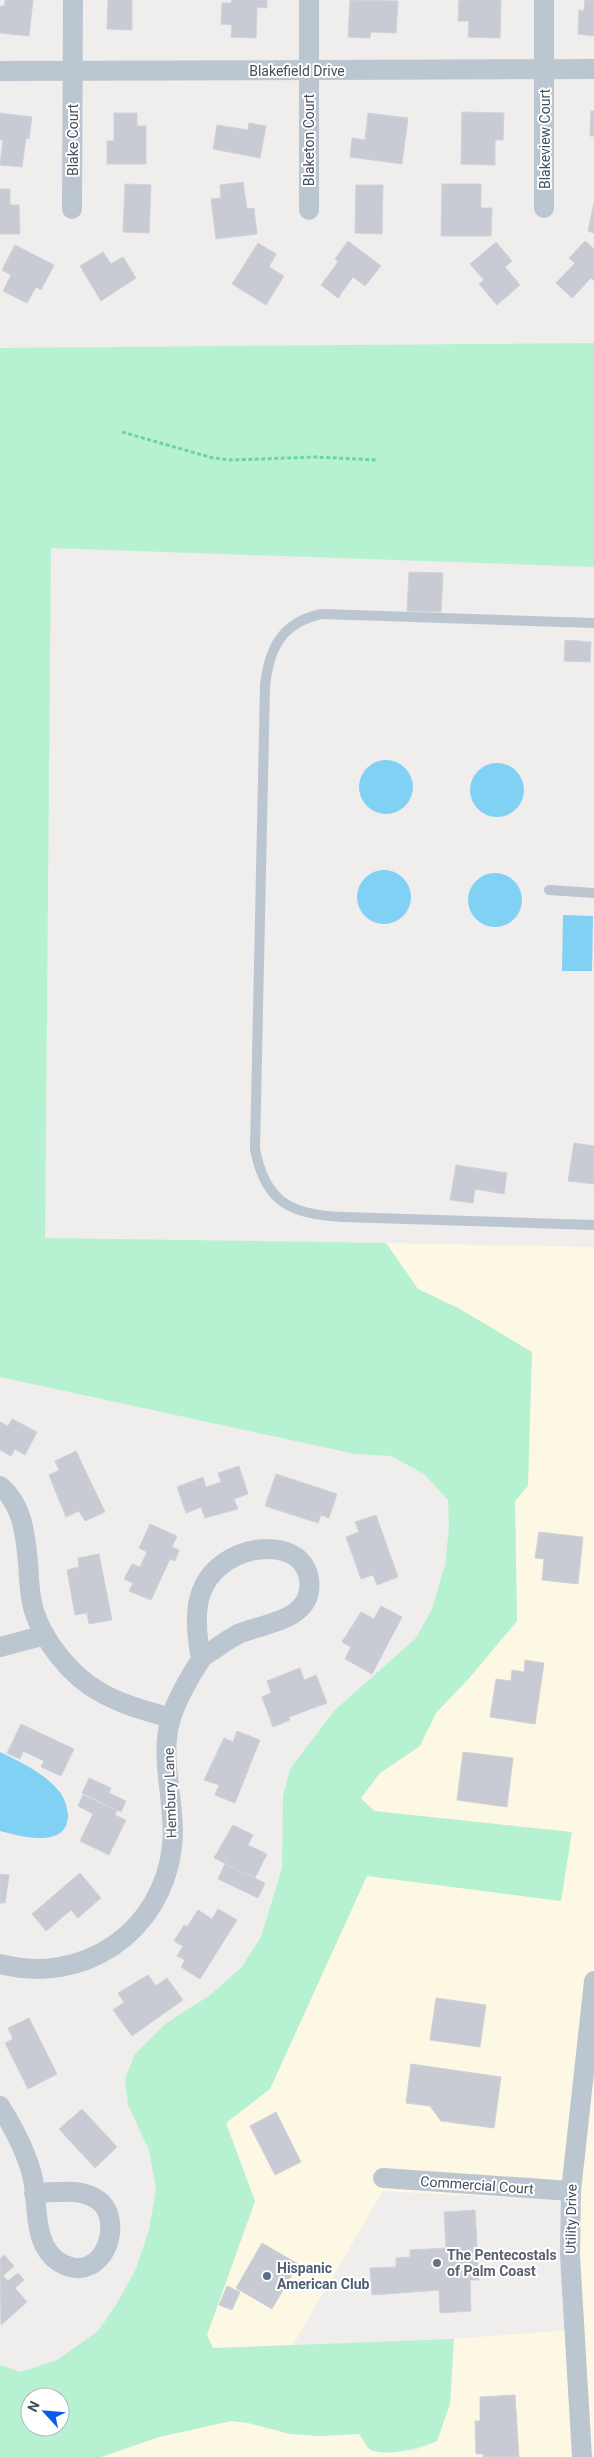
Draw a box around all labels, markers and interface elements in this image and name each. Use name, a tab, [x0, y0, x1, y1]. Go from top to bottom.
street label: Blakefield Drive	[249, 63, 345, 79]
street label: Blakeview Court	[537, 89, 553, 189]
street label: Blaketon Court	[301, 93, 317, 186]
street label: Blake Court	[65, 104, 81, 176]
street label: Hembury Lane	[160, 1747, 180, 1839]
street label: Commercial Court	[420, 2173, 535, 2197]
street label: Utility Drive	[562, 2184, 580, 2254]
place label: The Pentecostals of Palm Coast	[447, 2247, 557, 2279]
marker: The Pentecostals of Palm Coast	[431, 2257, 443, 2269]
place label: Hispanic American Club	[277, 2260, 370, 2292]
marker: Hispanic American Club	[261, 2270, 273, 2282]
north arrow	[20, 2387, 70, 2437]
text: N	[24, 2398, 43, 2414]

